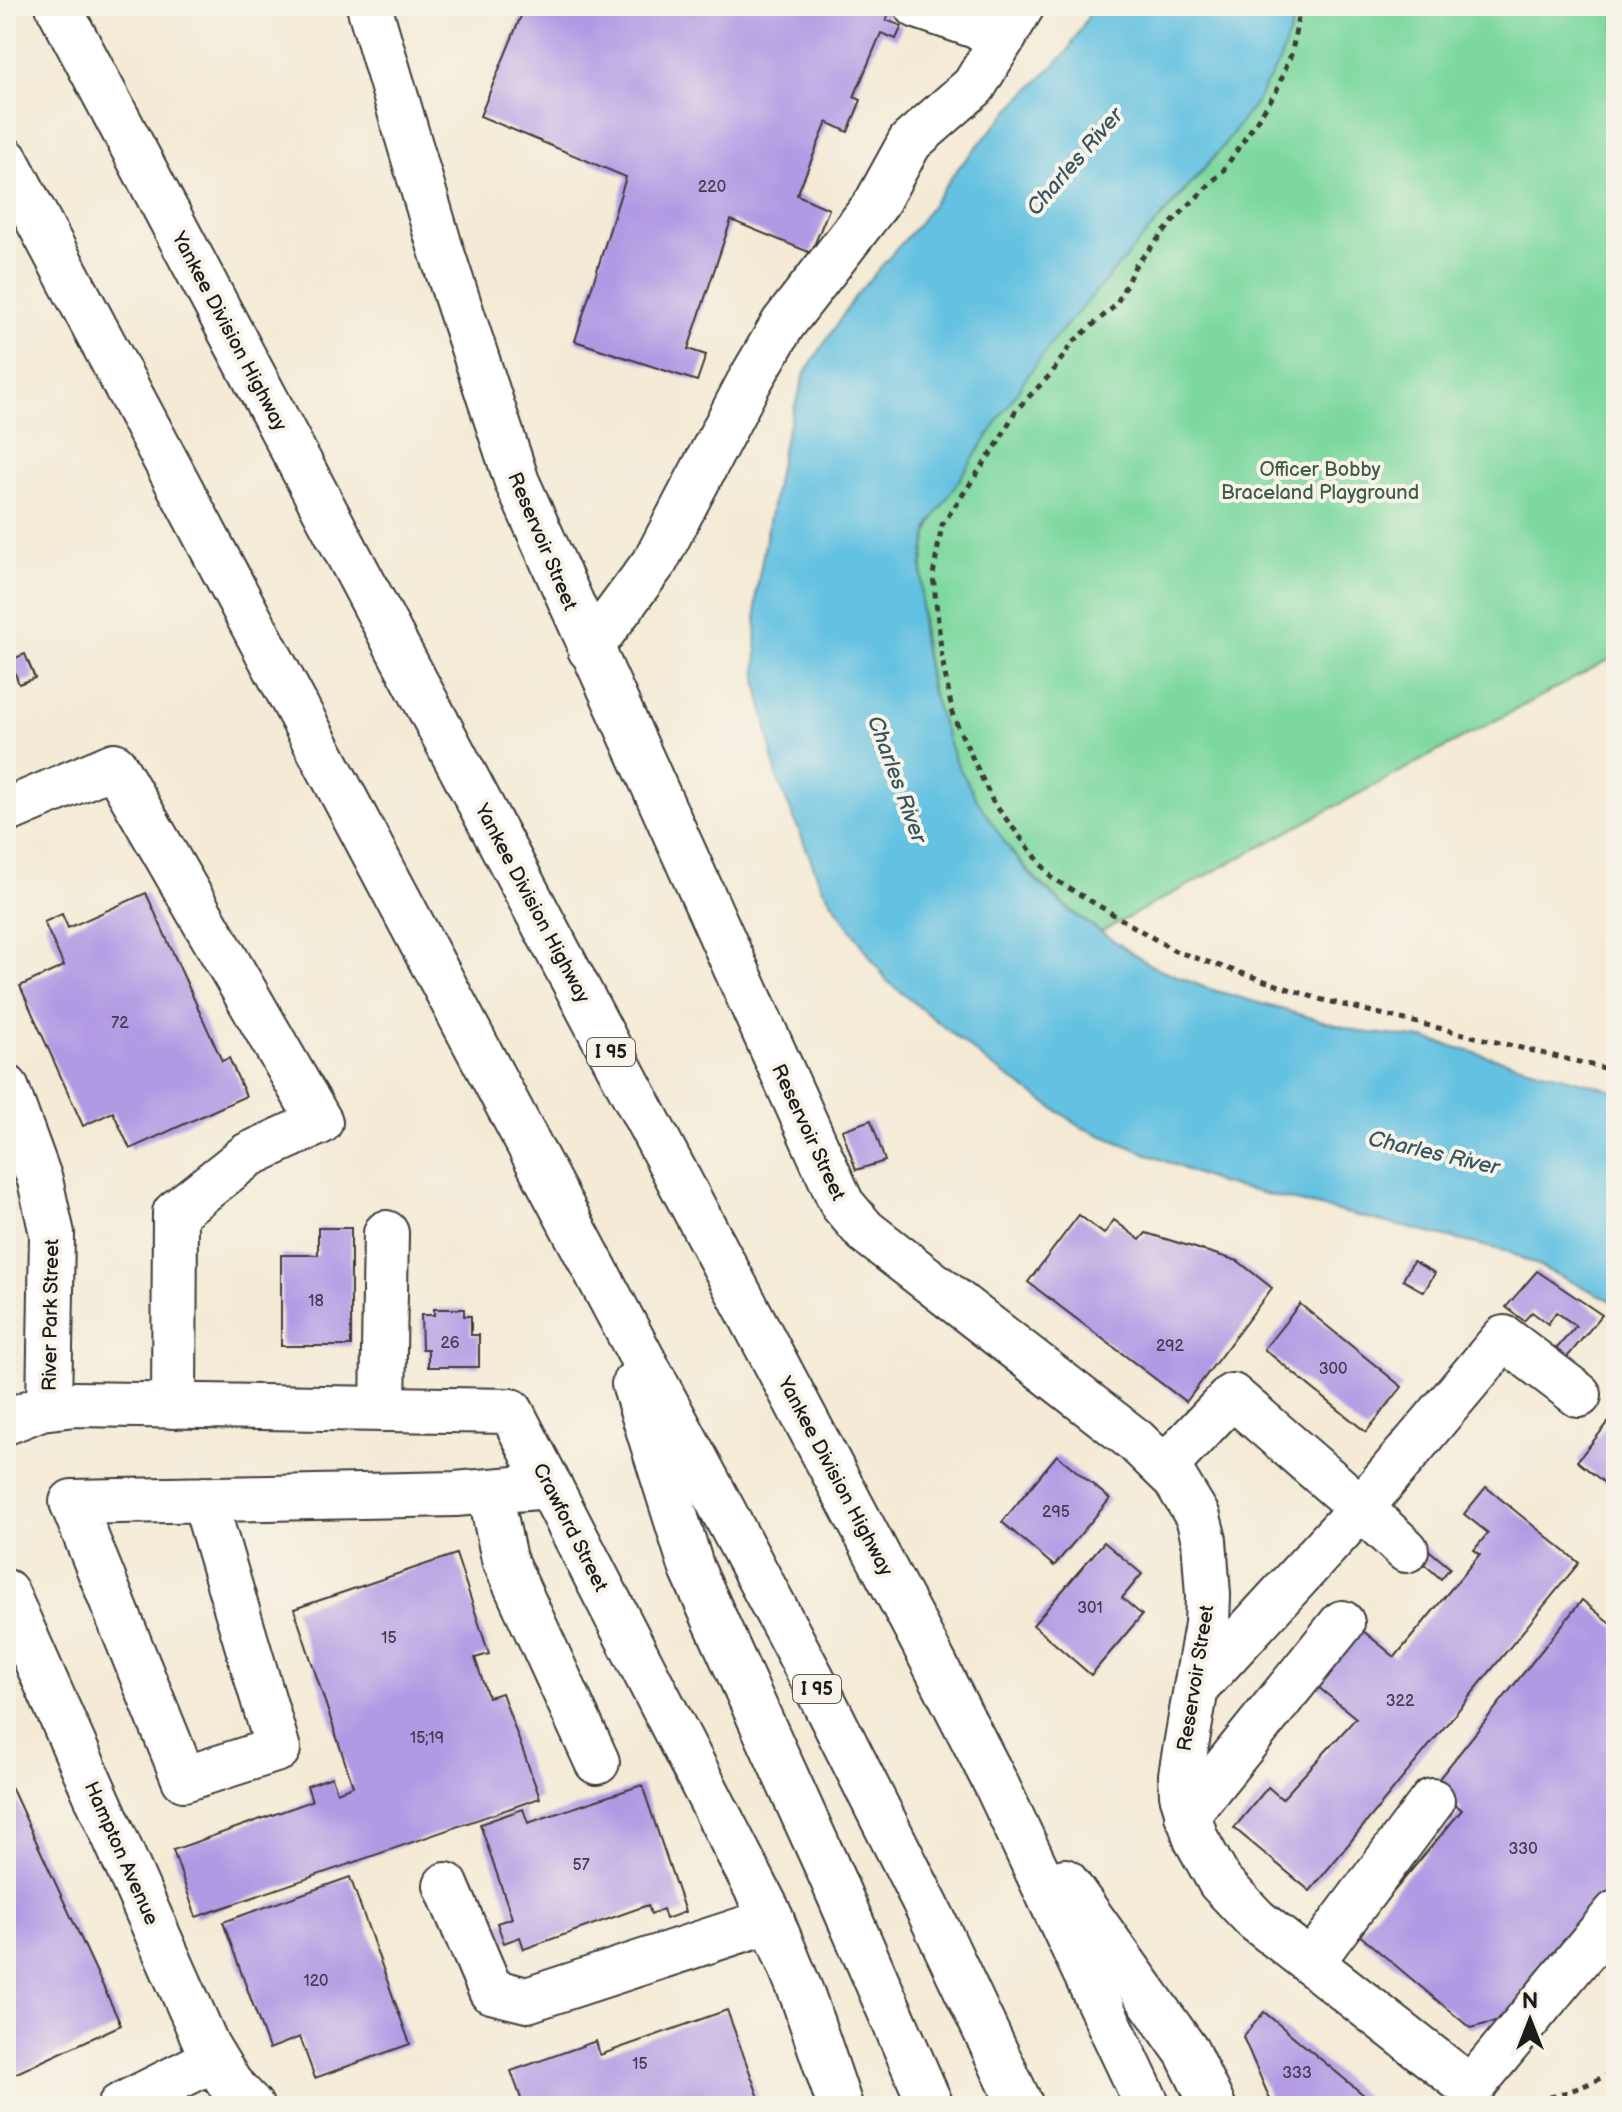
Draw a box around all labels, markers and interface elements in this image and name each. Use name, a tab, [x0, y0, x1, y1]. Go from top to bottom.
water label: Charles River	[1021, 101, 1131, 221]
house number: 220	[698, 178, 726, 197]
street label: Yankee Division Highway	[166, 227, 292, 435]
park label: Officer Bobby Braceland Playground	[1221, 458, 1419, 505]
street label: Reservoir Street	[502, 469, 582, 614]
water label: Charles River	[861, 712, 933, 849]
street label: Yankee Division Highway	[469, 799, 595, 1007]
house number: 72	[111, 1014, 129, 1033]
road number: I 95	[587, 1038, 635, 1066]
street label: Reservoir Street	[766, 1060, 850, 1204]
water label: Charles River	[1365, 1125, 1504, 1182]
street label: River Park Street	[38, 1239, 64, 1391]
house number: 18	[308, 1292, 324, 1311]
house number: 26	[440, 1334, 460, 1353]
house number: 292	[1156, 1337, 1185, 1356]
house number: 300	[1319, 1360, 1347, 1379]
street label: Yankee Division Highway	[772, 1372, 898, 1580]
street label: Crawford Street	[527, 1459, 613, 1596]
house number: 295	[1042, 1503, 1070, 1522]
house number: 301	[1077, 1599, 1103, 1618]
street label: Reservoir Street	[1173, 1603, 1219, 1753]
house number: 15	[381, 1629, 397, 1648]
road number: I 95	[793, 1675, 841, 1703]
house number: 322	[1386, 1692, 1415, 1711]
house number: 15;19	[410, 1729, 444, 1748]
street label: Hampton Avenue	[79, 1778, 164, 1929]
house number: 330	[1508, 1840, 1538, 1859]
house number: 57	[572, 1856, 590, 1875]
house number: 120	[303, 1972, 329, 1991]
north arrow	[1490, 1980, 1570, 2060]
text: N	[1522, 1988, 1538, 2015]
house number: 15	[632, 2055, 648, 2074]
house number: 333	[1282, 2064, 1312, 2083]

